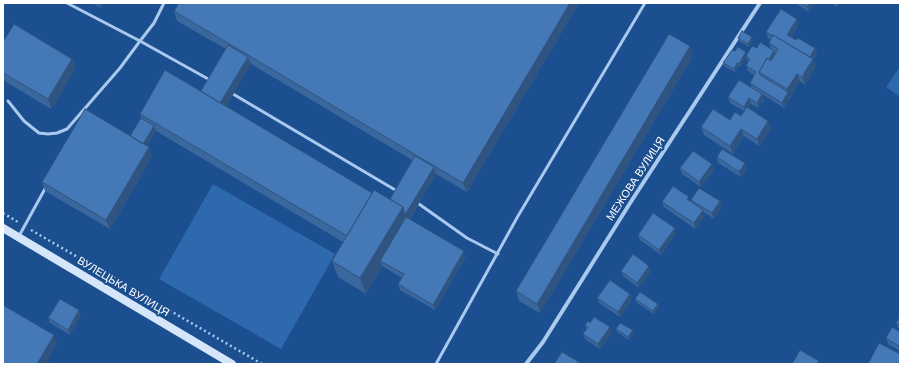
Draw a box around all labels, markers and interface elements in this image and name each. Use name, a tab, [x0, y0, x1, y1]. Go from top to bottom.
street label: МЕЖОВА ВУЛИЦЯ	[604, 135, 668, 223]
street label: ВУЛЕЦЬКА ВУЛИЦЯ	[75, 254, 171, 320]

